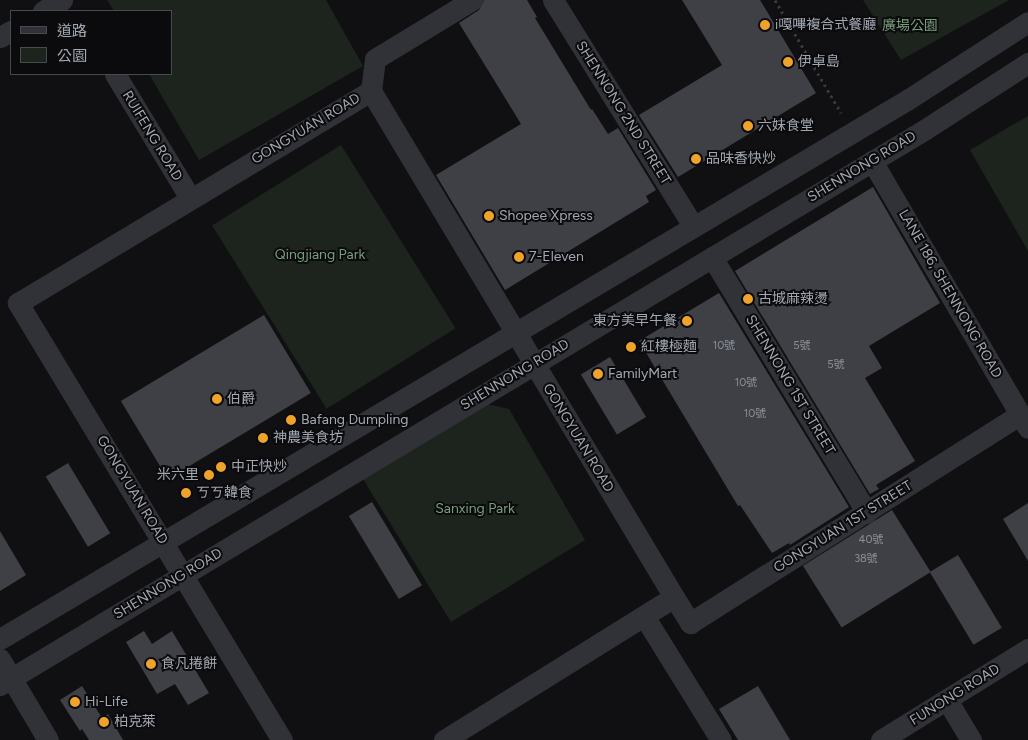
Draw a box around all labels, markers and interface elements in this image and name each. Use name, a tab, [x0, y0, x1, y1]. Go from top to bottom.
legend	[10, 10, 172, 75]
place label: i嘎嗶複合式餐廳	[775, 17, 876, 33]
park label: 廣場公園	[882, 18, 938, 34]
marker: i嘎嗶複合式餐廳	[759, 19, 771, 31]
text: 道路	[57, 22, 87, 40]
street label: SHENNONG 2ND STREET	[572, 38, 674, 188]
text: 公園	[57, 47, 87, 65]
place label: 伊卓島	[798, 54, 840, 70]
marker: 伊卓島	[782, 56, 794, 68]
street label: RUIFENG ROAD	[119, 88, 185, 184]
street label: GONGYUAN ROAD	[249, 90, 363, 168]
place label: 六妹食堂	[758, 118, 814, 134]
marker: 六妹食堂	[742, 120, 754, 132]
street label: SHENNONG ROAD	[805, 128, 919, 206]
place label: 品味香快炒	[706, 151, 776, 167]
marker: 品味香快炒	[690, 153, 702, 165]
street label: LANE 186, SHENNONG ROAD	[895, 207, 1005, 381]
place label: Shopee Xpress	[499, 208, 593, 224]
marker: Shopee Xpress	[483, 210, 495, 222]
park label: Qingjiang Park	[275, 247, 365, 263]
place label: 7-Eleven	[529, 249, 584, 265]
marker: 7-Eleven	[513, 251, 525, 263]
place label: 古城麻辣燙	[758, 291, 828, 307]
marker: 古城麻辣燙	[742, 293, 754, 305]
street label: SHENNONG 1ST STREET	[742, 312, 838, 458]
place label: 東方美早午餐	[593, 313, 677, 329]
marker: 東方美早午餐	[681, 315, 693, 327]
street label: SHENNONG ROAD	[458, 336, 572, 414]
place label: 紅樓極麵	[641, 339, 697, 355]
house number: 10號	[713, 339, 735, 353]
house number: 5號	[793, 339, 811, 353]
marker: 紅樓極麵	[625, 341, 637, 353]
house number: 5號	[827, 358, 845, 372]
place label: FamilyMart	[608, 366, 677, 382]
marker: FamilyMart	[592, 368, 604, 380]
house number: 10號	[735, 376, 757, 390]
street label: GONGYUAN ROAD	[539, 381, 617, 495]
place label: 伯爵	[227, 391, 255, 407]
marker: 伯爵	[211, 393, 223, 405]
house number: 10號	[744, 407, 766, 421]
place label: Bafang Dumpling	[301, 412, 408, 428]
marker: Bafang Dumpling	[285, 414, 297, 426]
place label: 神農美食坊	[273, 430, 343, 446]
marker: 神農美食坊	[257, 432, 269, 444]
street label: GONGYUAN ROAD	[93, 433, 171, 547]
place label: 中正快炒	[231, 459, 287, 475]
marker: 中正快炒	[215, 461, 227, 473]
place label: 米六里	[157, 467, 199, 483]
marker: 米六里	[203, 469, 215, 481]
street label: GONGYUAN 1ST STREET	[771, 477, 915, 577]
place label: ㄎㄎ韓食	[196, 485, 252, 501]
marker: ㄎㄎ韓食	[180, 487, 192, 499]
park label: Sanxing Park	[435, 501, 515, 517]
house number: 40號	[859, 533, 883, 547]
street label: SHENNONG ROAD	[111, 545, 225, 623]
house number: 38號	[854, 552, 878, 566]
place label: 食凡捲餅	[161, 656, 217, 672]
marker: 食凡捲餅	[145, 658, 157, 670]
street label: FUNONG ROAD	[907, 661, 1003, 729]
place label: Hi-Life	[85, 694, 128, 710]
marker: Hi-Life	[69, 696, 81, 708]
place label: 柏克萊	[114, 714, 156, 730]
marker: 柏克萊	[98, 716, 110, 728]

